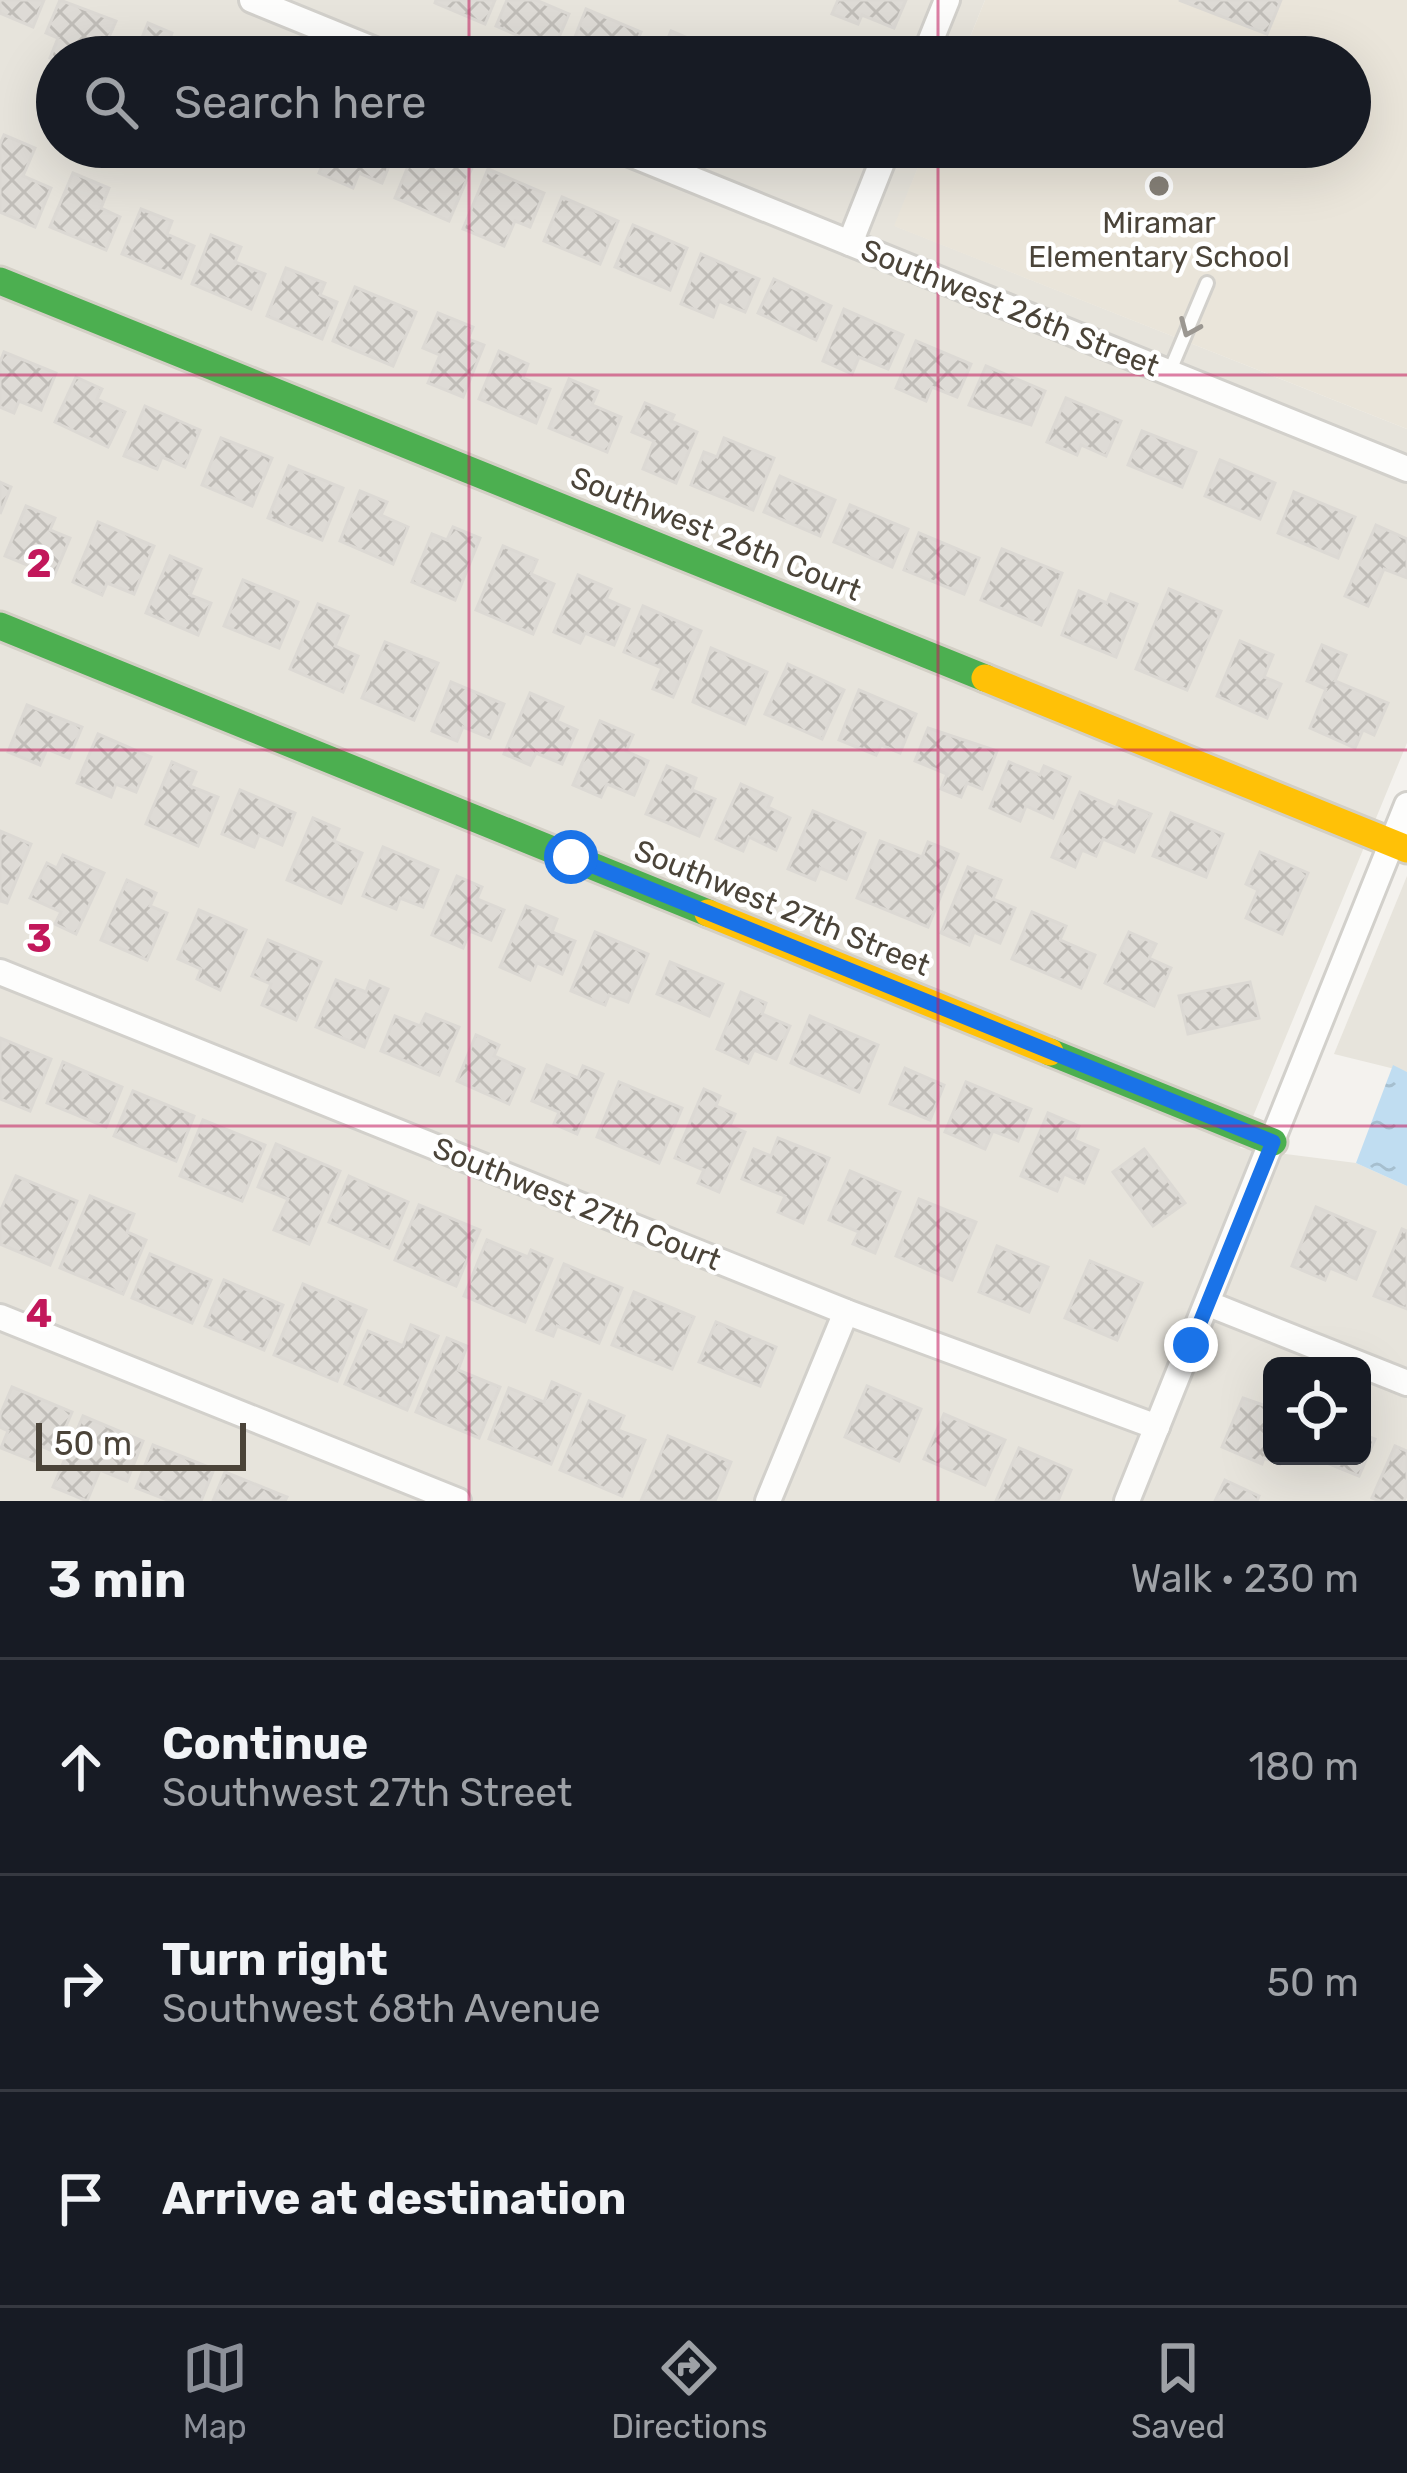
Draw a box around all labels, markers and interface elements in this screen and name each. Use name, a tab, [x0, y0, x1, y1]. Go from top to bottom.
search box	[36, 36, 1371, 168]
icon: search	[78, 69, 144, 135]
text: Search here	[174, 76, 426, 129]
marker: Miramar Elementary School	[1146, 173, 1172, 199]
place label: Miramar Elementary School	[1028, 205, 1290, 275]
street label: Southwest 26th Street	[856, 232, 1165, 384]
one-way arrow	[1179, 316, 1203, 337]
street label: Southwest 26th Court	[566, 459, 867, 609]
text: 2	[26, 541, 52, 587]
route start	[544, 830, 598, 884]
street label: Southwest 27th Street	[629, 832, 935, 984]
text: 3	[26, 916, 52, 962]
street label: Southwest 27th Court	[428, 1130, 726, 1278]
text: 4	[26, 1291, 52, 1337]
route end	[1164, 1318, 1218, 1372]
map controls	[1263, 1357, 1371, 1465]
button: locate	[1263, 1357, 1371, 1465]
scale bar	[36, 1417, 246, 1470]
text: 50 m	[54, 1424, 132, 1463]
text: 3 min	[48, 1549, 187, 1610]
text: Walk · 230 m	[1131, 1556, 1359, 1602]
text: Continue	[162, 1717, 368, 1770]
icon: ahead	[48, 1734, 114, 1800]
text: 180 m	[1249, 1744, 1359, 1790]
text: Southwest 27th Street	[162, 1770, 572, 1816]
text: Turn right	[162, 1933, 388, 1986]
icon: right	[48, 1950, 114, 2016]
text: 50 m	[1267, 1960, 1359, 2006]
text: Southwest 68th Avenue	[162, 1986, 601, 2032]
icon: arrive	[48, 2166, 114, 2232]
text: Arrive at destination	[162, 2172, 627, 2225]
tab: Map	[182, 2335, 248, 2446]
tab: Directions	[611, 2335, 768, 2446]
tab: Saved	[1131, 2335, 1225, 2446]

